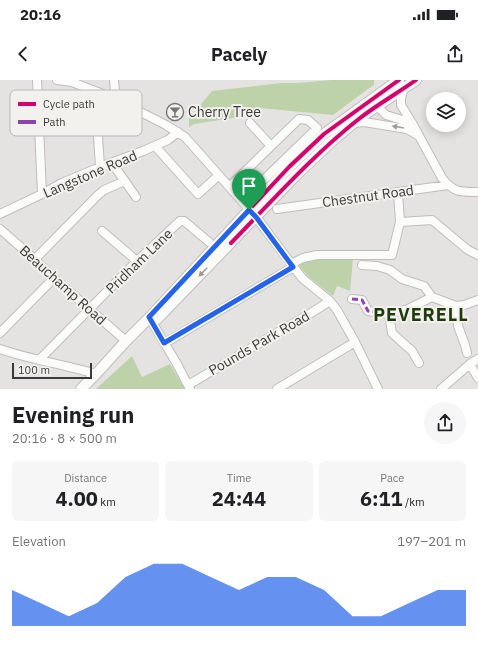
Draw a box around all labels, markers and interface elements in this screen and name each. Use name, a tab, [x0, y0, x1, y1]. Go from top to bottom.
text: 20:16	[20, 5, 61, 24]
icon: back	[12, 43, 34, 65]
text: Pacely	[211, 43, 267, 66]
icon: share	[444, 43, 466, 65]
legend	[10, 90, 142, 136]
map controls	[426, 92, 466, 132]
button: layers	[426, 92, 466, 132]
text: Cycle path	[43, 97, 95, 111]
bar icon: Cherry Tree	[165, 102, 185, 122]
place label: Cherry Tree	[188, 103, 261, 121]
text: Path	[43, 115, 66, 129]
one-way arrow	[392, 124, 404, 130]
street label: Langstone Road	[40, 146, 140, 202]
pin	[232, 169, 266, 210]
icon: arrive	[238, 175, 260, 197]
street label: Chestnut Road	[321, 181, 415, 211]
street label: Pridham Lane	[102, 224, 176, 297]
street label: Beauchamp Road	[16, 241, 110, 329]
one-way arrow	[198, 267, 208, 277]
district label: PEVERELL	[373, 303, 469, 326]
street label: Pounds Park Road	[205, 307, 313, 379]
scale bar	[12, 361, 92, 380]
text: 100 m	[18, 363, 50, 377]
text: Evening run	[12, 400, 134, 429]
button: share	[424, 402, 466, 444]
text: 20:16 · 8 × 500 m	[12, 430, 117, 447]
text: Distance	[64, 471, 107, 485]
text: Time	[227, 471, 251, 485]
text: Pace	[380, 471, 404, 485]
text: 4.00	[56, 485, 98, 512]
text: 24:44	[212, 485, 266, 512]
text: 6:11	[360, 485, 403, 512]
text: km	[98, 495, 116, 509]
text: /km	[403, 495, 425, 509]
text: Elevation	[12, 533, 66, 550]
text: 197–201 m	[397, 533, 466, 550]

